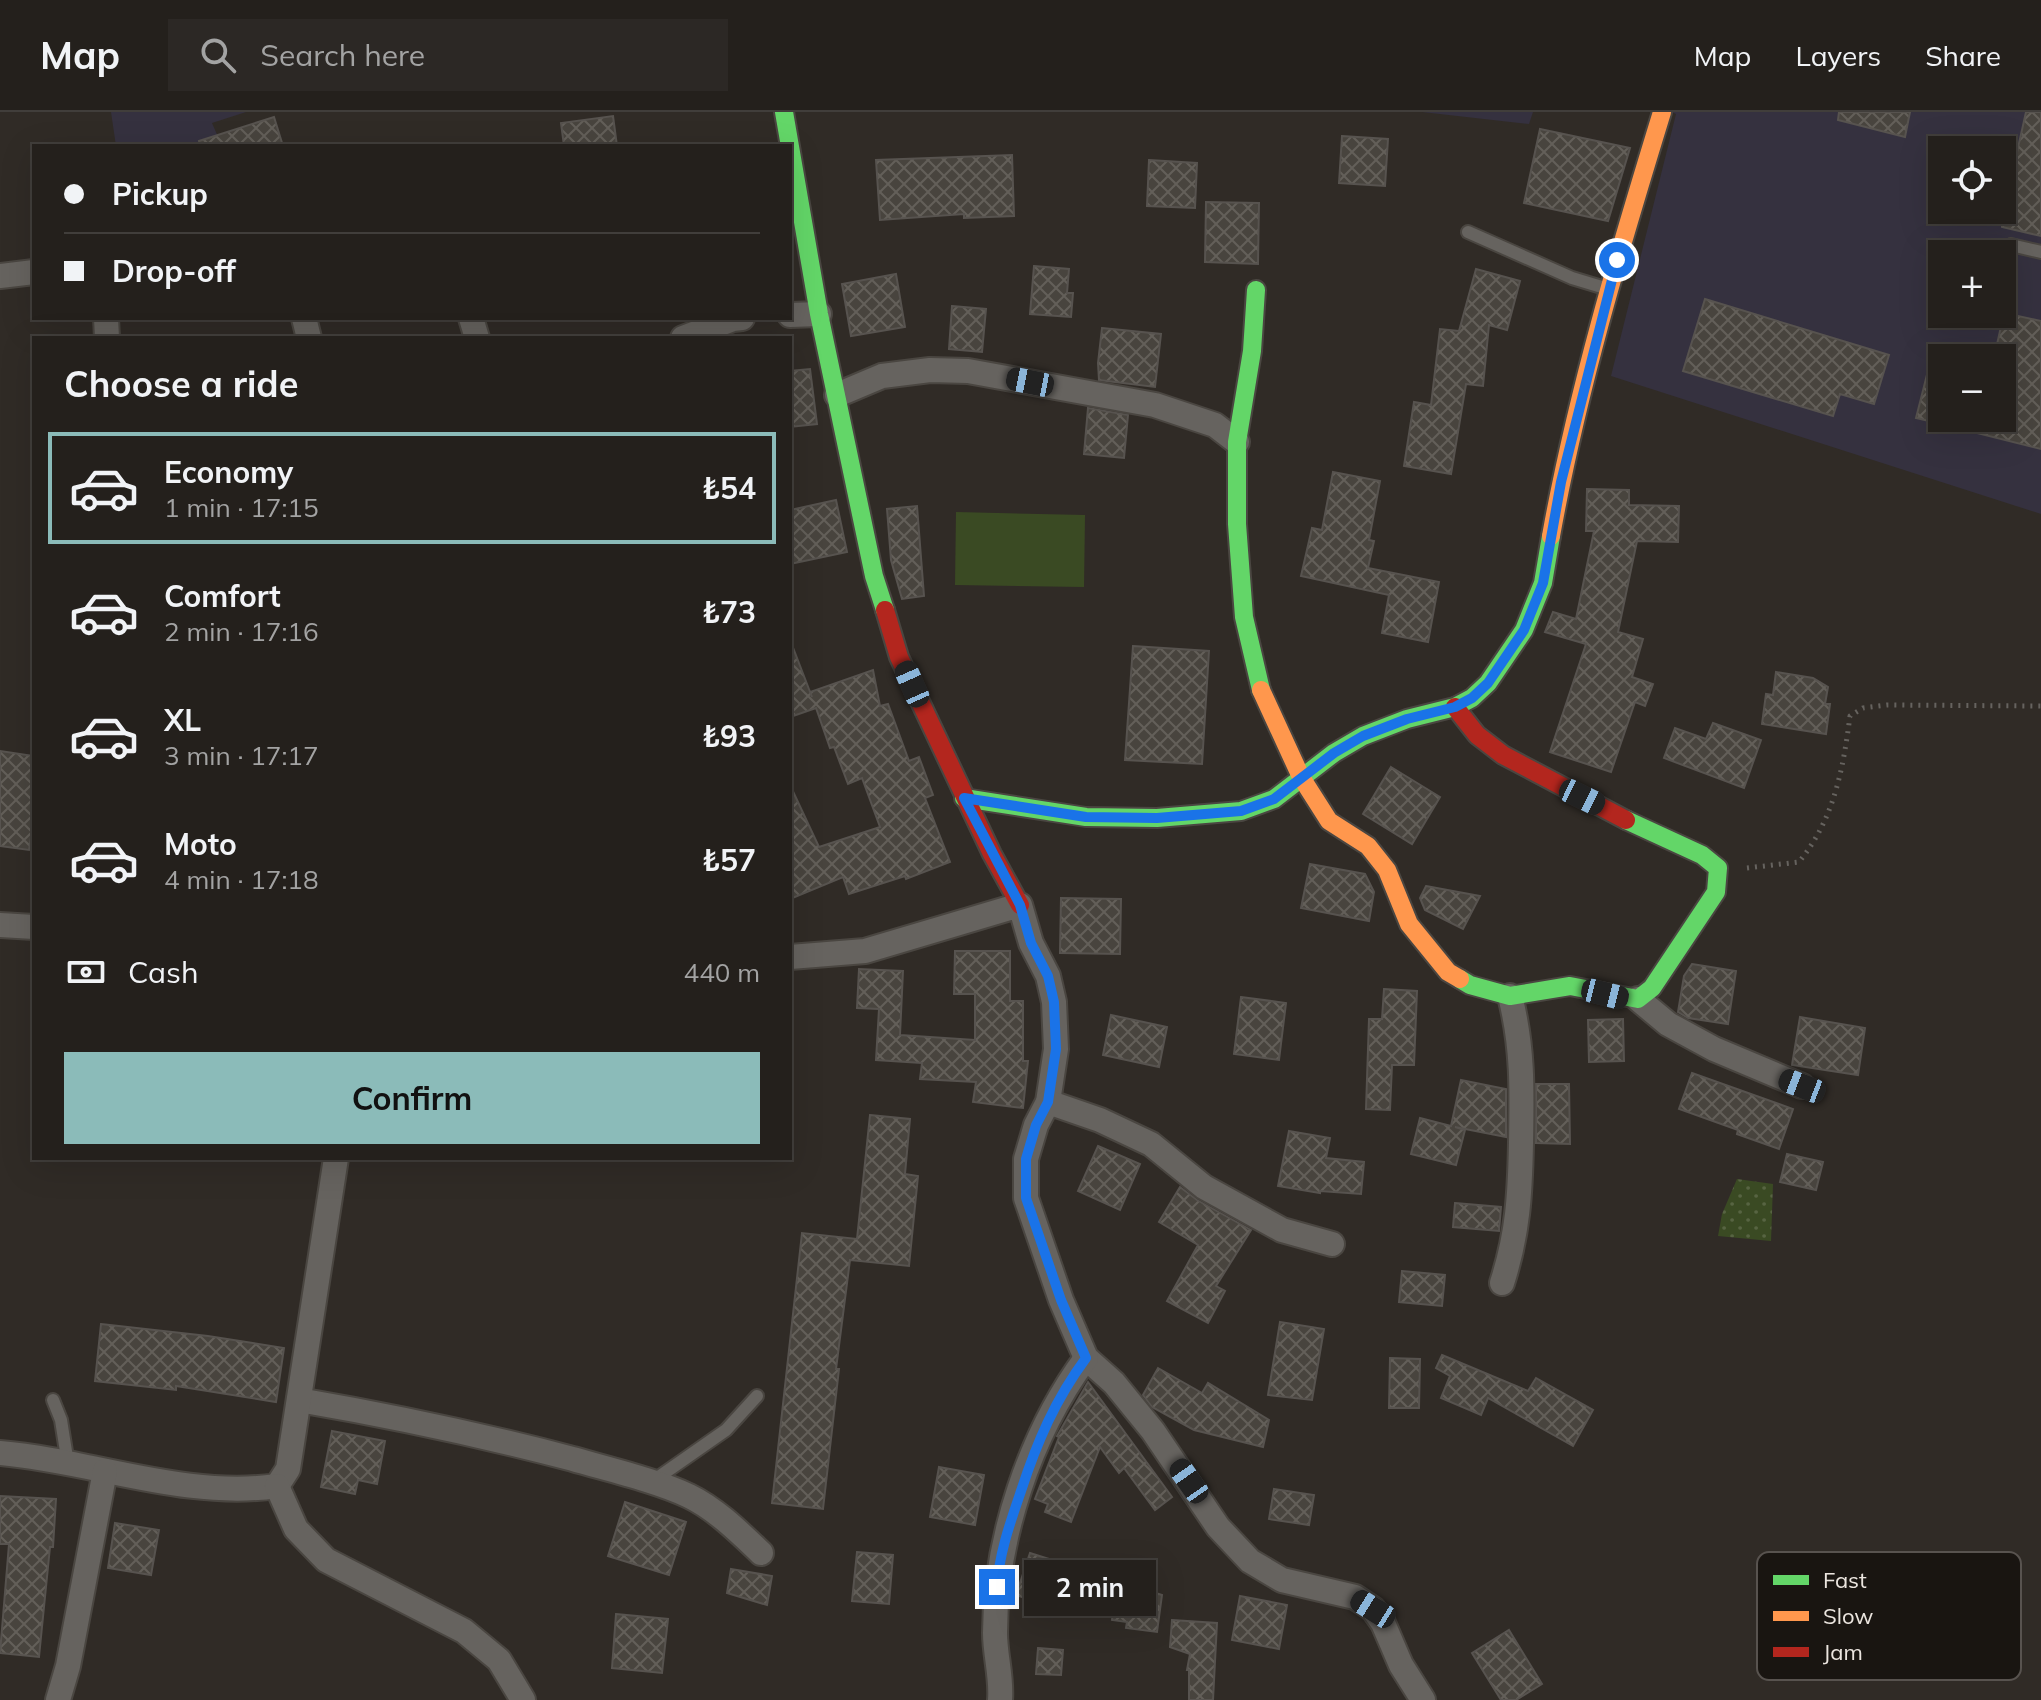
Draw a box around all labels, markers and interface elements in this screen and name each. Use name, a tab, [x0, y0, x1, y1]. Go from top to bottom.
search box	[168, 19, 728, 91]
text: Map	[40, 31, 120, 79]
icon: search	[196, 33, 240, 77]
text: Search here	[260, 36, 425, 74]
text: Map	[1694, 38, 1751, 73]
text: Layers	[1795, 38, 1881, 73]
text: Share	[1925, 38, 2001, 73]
map controls	[1928, 136, 2016, 432]
button: locate	[1928, 136, 2016, 224]
text: Pickup	[112, 175, 208, 213]
button: +	[1928, 240, 2016, 328]
route start	[1599, 242, 1635, 278]
text: Drop-off	[112, 252, 236, 290]
button: −	[1928, 344, 2016, 432]
text: Choose a ride	[64, 361, 298, 406]
car	[1004, 366, 1056, 398]
icon: car	[68, 452, 140, 524]
text: Economy	[164, 453, 293, 491]
text: ₺54	[702, 469, 756, 507]
text: 1 min · 17:15	[164, 491, 319, 524]
icon: car	[68, 576, 140, 648]
text: Comfort	[164, 577, 281, 615]
text: ₺73	[702, 593, 756, 631]
text: 2 min · 17:16	[164, 615, 319, 648]
car	[891, 657, 933, 711]
icon: car	[68, 700, 140, 772]
text: XL	[164, 701, 201, 739]
text: ₺93	[702, 717, 756, 755]
text: 3 min · 17:17	[164, 739, 319, 772]
car	[1555, 776, 1609, 818]
icon: car	[68, 824, 140, 896]
text: Moto	[164, 825, 237, 863]
text: ₺57	[702, 841, 756, 879]
text: 4 min · 17:18	[164, 863, 319, 896]
icon: cash	[64, 950, 108, 994]
text: Cash	[128, 953, 199, 991]
text: 440 m	[684, 956, 760, 989]
car	[1579, 977, 1631, 1011]
button: Confirm	[64, 1052, 760, 1144]
car	[1775, 1066, 1829, 1106]
car	[1165, 1454, 1213, 1508]
legend	[1757, 1552, 2021, 1680]
callout: 2 min	[1025, 1559, 1157, 1615]
text: Fast	[1823, 1566, 1867, 1594]
route end	[979, 1569, 1015, 1605]
text: 2 min	[1056, 1571, 1124, 1604]
car	[1346, 1586, 1400, 1632]
text: Slow	[1823, 1602, 1873, 1630]
text: Jam	[1823, 1638, 1863, 1666]

